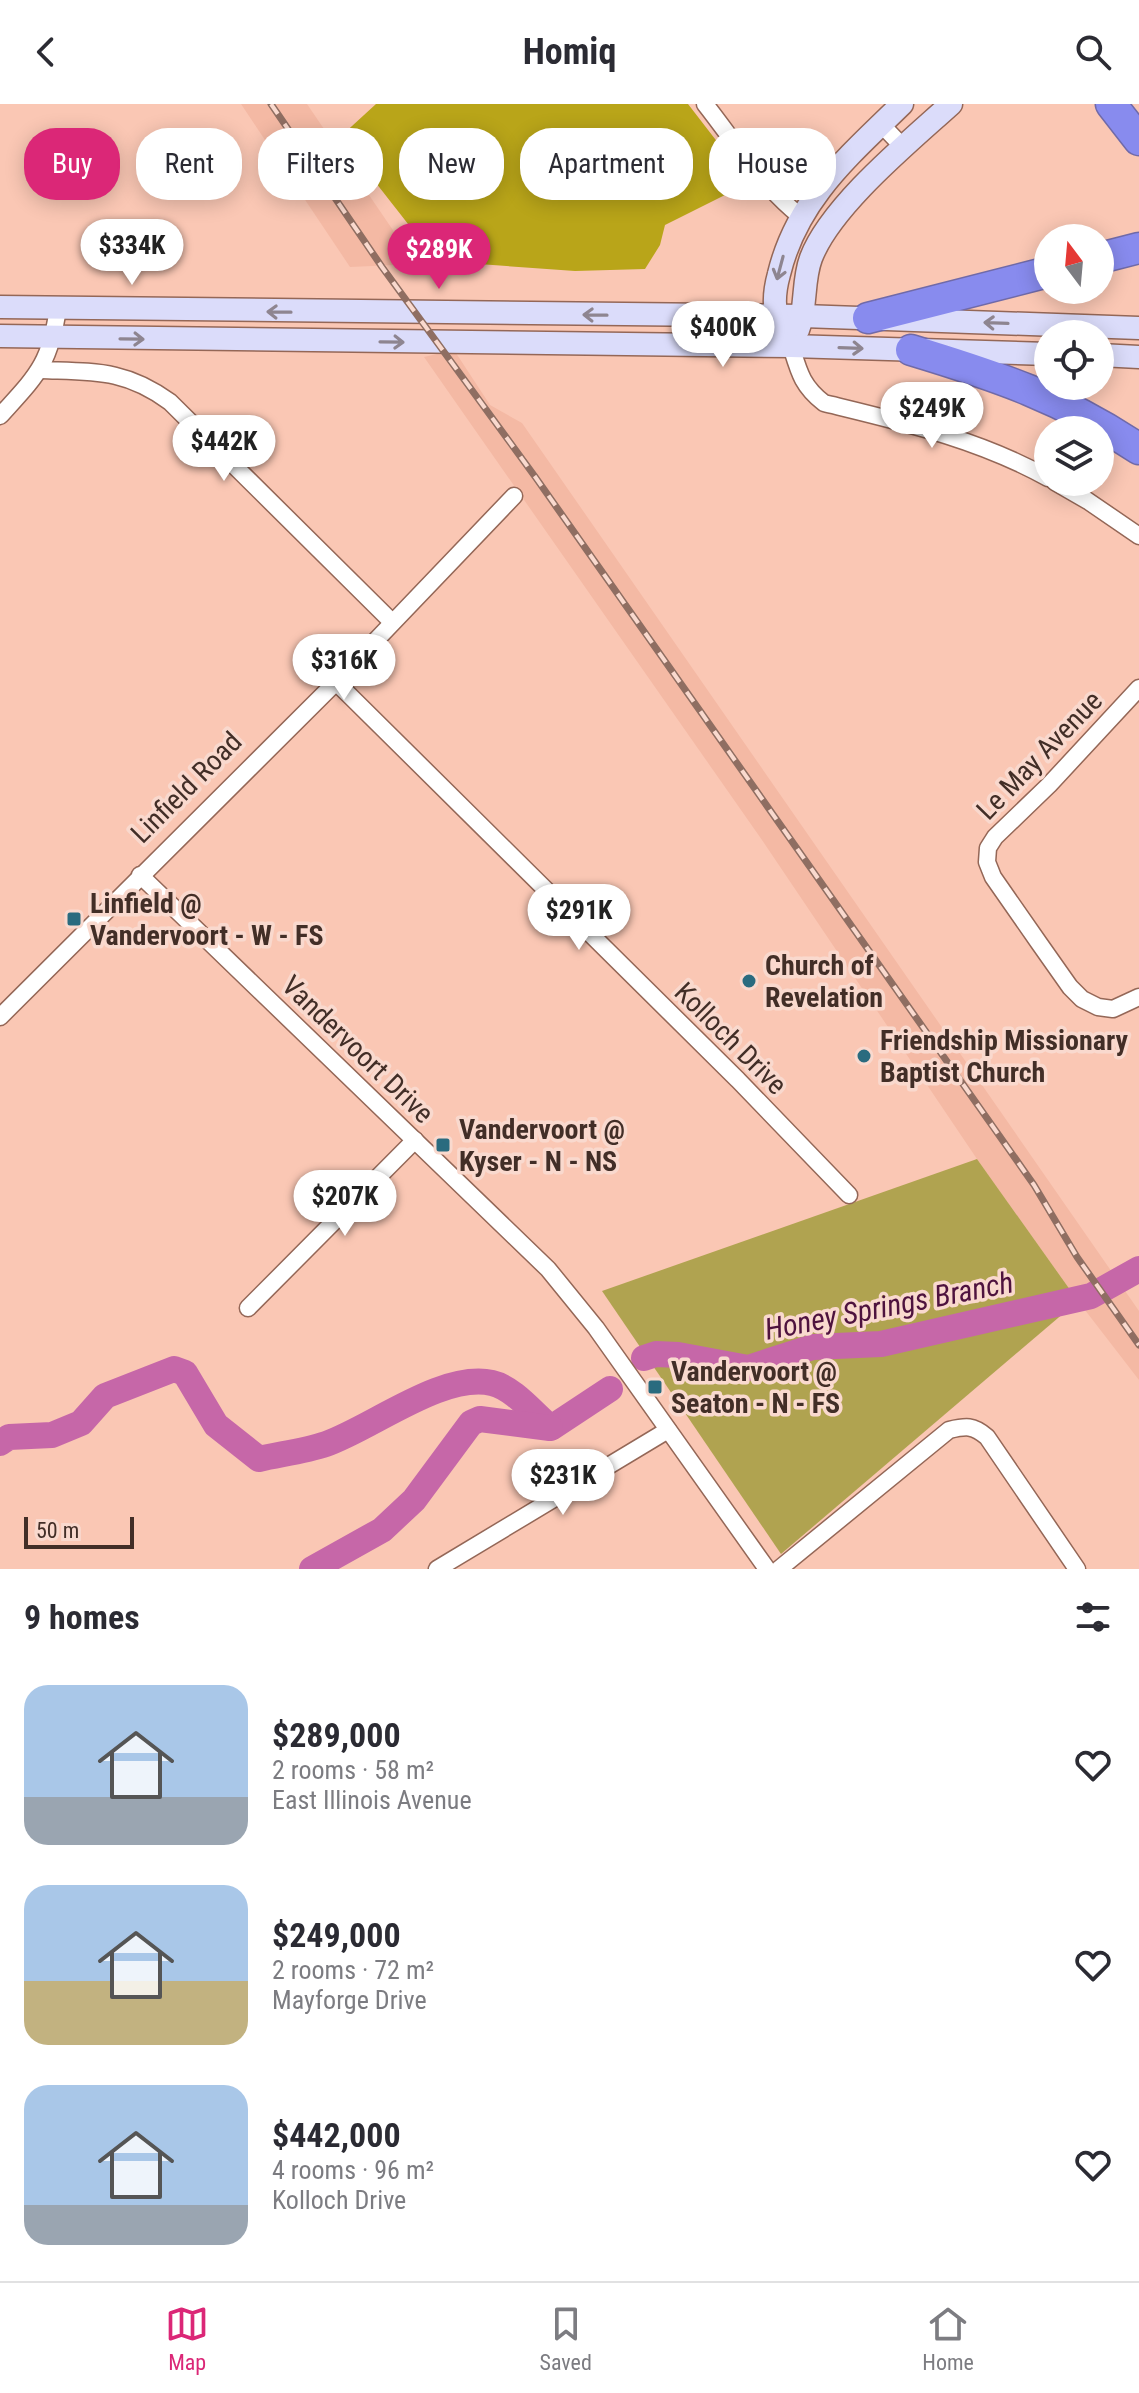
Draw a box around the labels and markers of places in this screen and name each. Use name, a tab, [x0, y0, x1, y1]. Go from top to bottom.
pin: $334K	[76, 219, 188, 287]
pin: $289K	[383, 223, 495, 291]
pin: $400K	[667, 301, 779, 369]
pin: $249K	[876, 382, 988, 450]
pin: $442K	[168, 415, 280, 483]
pin: $316K	[288, 634, 400, 702]
pin: $291K	[523, 884, 635, 952]
place label: Linfield @ Vandervoort - W - FS	[90, 887, 324, 952]
marker: Linfield @ Vandervoort - W - FS	[65, 910, 83, 928]
place label: Church of Revelation	[765, 949, 883, 1014]
marker: Church of Revelation	[740, 972, 758, 990]
place label: Friendship Missionary Baptist Church	[880, 1024, 1128, 1089]
marker: Friendship Missionary Baptist Church	[855, 1047, 873, 1065]
place label: Vandervoort @ Kyser - N - NS	[459, 1113, 625, 1178]
marker: Vandervoort @ Kyser - N - NS	[434, 1136, 452, 1154]
pin: $207K	[289, 1170, 401, 1238]
place label: Vandervoort @ Seaton - N - FS	[671, 1355, 840, 1420]
marker: Vandervoort @ Seaton - N - FS	[646, 1378, 664, 1396]
pin: $231K	[507, 1449, 619, 1517]

